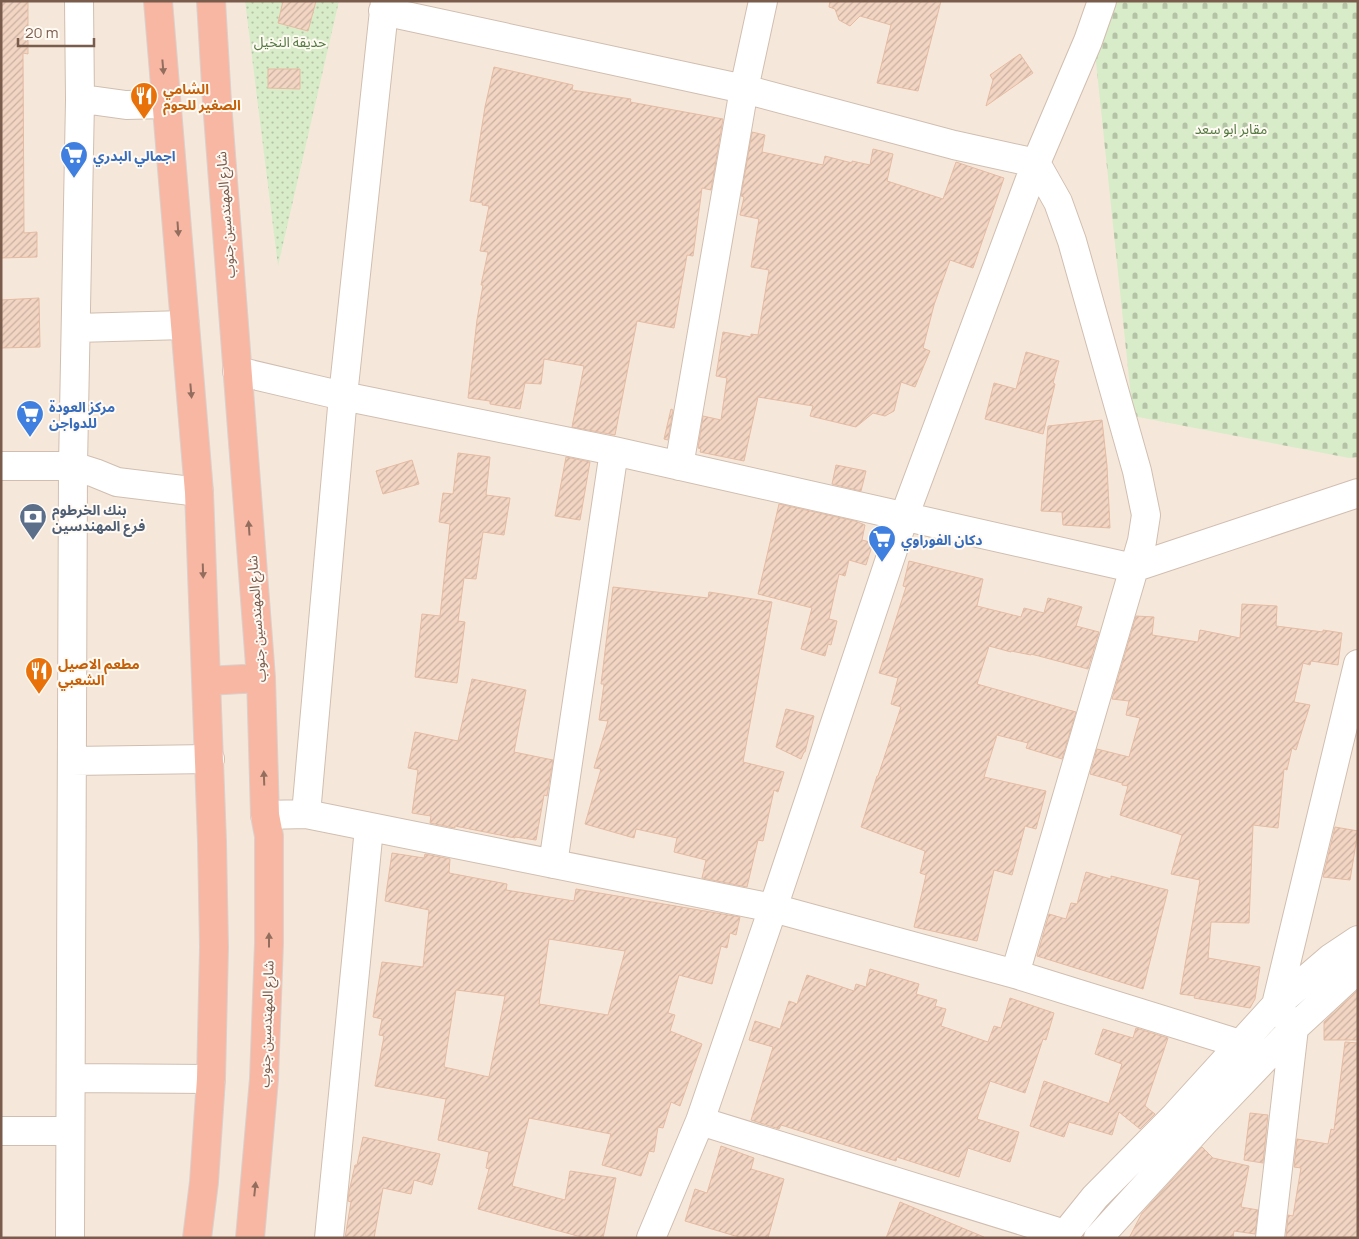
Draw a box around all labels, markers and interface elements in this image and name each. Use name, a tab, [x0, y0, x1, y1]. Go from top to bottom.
scale bar	[18, 15, 94, 47]
text: 20 m	[25, 22, 58, 43]
park label: حديقة النخيل	[254, 32, 326, 51]
one-way arrow	[160, 60, 168, 76]
place label: الشامي الصغير للحوم	[163, 79, 241, 116]
restaurant icon: الشامي الصغير للحوم	[129, 81, 159, 120]
park label: مقابر ابو سعد	[1195, 119, 1267, 138]
supermarket icon: اجمالي البدري	[59, 140, 89, 179]
place label: اجمالي البدري	[93, 146, 176, 167]
street label: شارع المهندسين جنوب	[211, 151, 241, 279]
one-way arrow	[174, 221, 182, 237]
one-way arrow	[187, 383, 195, 399]
place label: مركز العودة للدواجن	[49, 397, 115, 432]
supermarket icon: مركز العودة للدواجن	[15, 399, 45, 438]
place label: بنك الخرطوم فرع المهندسين	[52, 500, 145, 537]
bank icon: بنك الخرطوم فرع المهندسين	[18, 502, 48, 541]
one-way arrow	[244, 520, 252, 536]
supermarket icon: دكان الفوراوي	[867, 524, 897, 563]
place label: دكان الفوراوي	[901, 530, 983, 551]
street label: شارع المهندسين جنوب	[242, 555, 272, 683]
one-way arrow	[199, 563, 207, 579]
place label: مطعم الاصيل الشعبي	[58, 654, 140, 691]
restaurant icon: مطعم الاصيل الشعبي	[24, 656, 54, 695]
one-way arrow	[260, 769, 268, 785]
one-way arrow	[265, 931, 273, 947]
street label: شارع المهندسين جنوب	[254, 960, 280, 1088]
one-way arrow	[252, 1181, 260, 1197]

